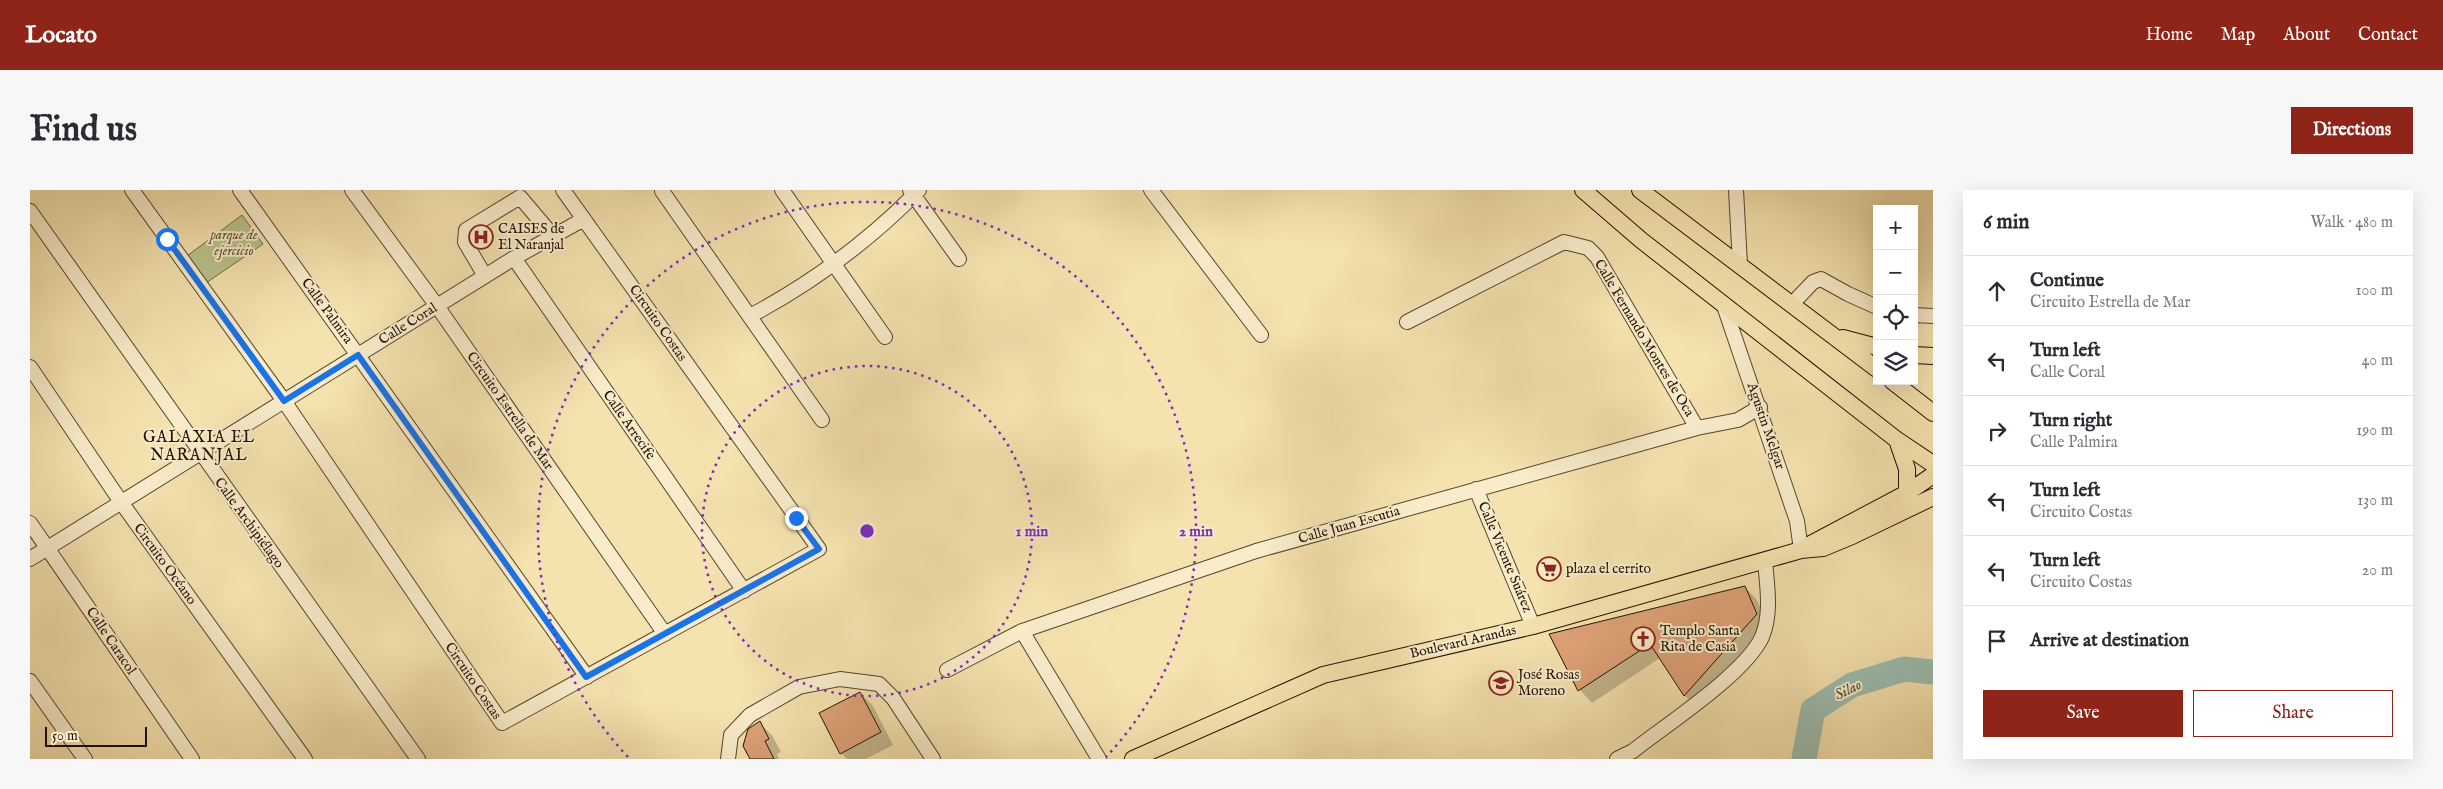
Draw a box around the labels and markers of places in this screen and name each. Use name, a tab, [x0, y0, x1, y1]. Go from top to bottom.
place label: CAISES de El Naranjal	[498, 220, 565, 254]
hospital icon: CAISES de El Naranjal	[468, 224, 494, 250]
centre of rings	[858, 522, 876, 540]
supermarket icon: plaza el cerrito	[1536, 556, 1562, 582]
place label: plaza el cerrito	[1566, 560, 1651, 578]
place label: Templo Santa Rita de Casia	[1660, 622, 1741, 656]
church icon: Templo Santa Rita de Casia	[1630, 626, 1656, 652]
place label: José Rosas Moreno	[1516, 666, 1579, 700]
school or university icon: José Rosas Moreno	[1488, 670, 1514, 696]

